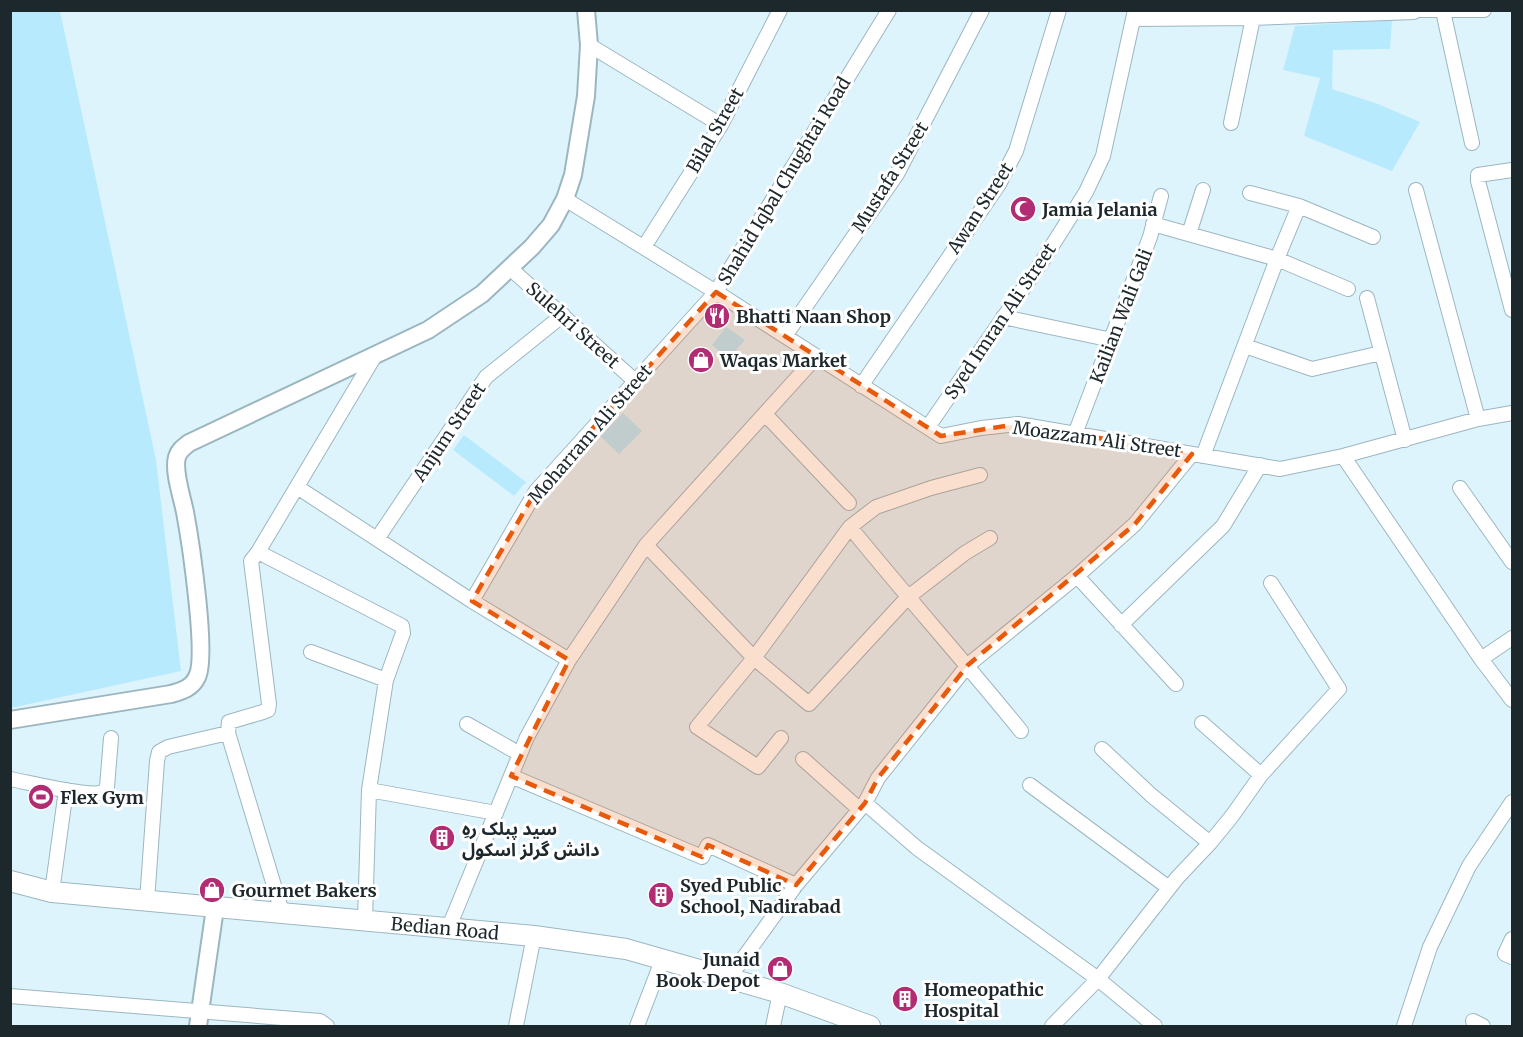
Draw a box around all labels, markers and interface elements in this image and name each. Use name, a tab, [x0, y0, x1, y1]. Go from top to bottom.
street label: Shahid Iqbal Chughtai Road	[713, 72, 856, 289]
street label: Bilal Street	[681, 83, 749, 177]
street label: Mustafa Street	[847, 117, 933, 237]
street label: Awan Street	[941, 158, 1018, 259]
mosque icon: Jamia Jelania	[1008, 194, 1038, 224]
place label: Jamia Jelania	[1041, 198, 1158, 221]
street label: Syed Imran Ali Street	[939, 239, 1061, 403]
street label: Kailian Wali Gali	[1085, 245, 1157, 387]
street label: Sulehri Street	[521, 277, 625, 373]
restaurant icon: Bhatti Naan Shop	[702, 301, 732, 331]
place label: Bhatti Naan Shop	[736, 305, 891, 328]
shop icon: Waqas Market	[686, 345, 716, 375]
place label: Waqas Market	[719, 349, 848, 372]
street label: Moharram Ali Street	[523, 359, 657, 509]
street label: Anjum Street	[407, 378, 491, 487]
street label: Moazzam Ali Street	[1011, 416, 1183, 462]
sports icon: Flex Gym	[26, 782, 56, 812]
place label: Flex Gym	[60, 786, 144, 809]
place label: سید پبلک رہِ دانش گرلز اسکول	[462, 817, 600, 861]
building icon: سید پبلک رہِ دانش گرلز اسکول	[427, 823, 457, 853]
place label: Syed Public School, Nadirabad	[680, 874, 841, 918]
shop icon: Gourmet Bakers	[197, 875, 227, 905]
place label: Gourmet Bakers	[232, 879, 377, 902]
building icon: Syed Public School, Nadirabad	[646, 880, 676, 910]
street label: Bedian Road	[390, 911, 500, 944]
place label: Junaid Book Depot	[656, 948, 761, 992]
shop icon: Junaid Book Depot	[765, 954, 795, 984]
place label: Homeopathic Hospital	[924, 978, 1044, 1022]
building icon: Homeopathic Hospital	[890, 984, 920, 1014]

